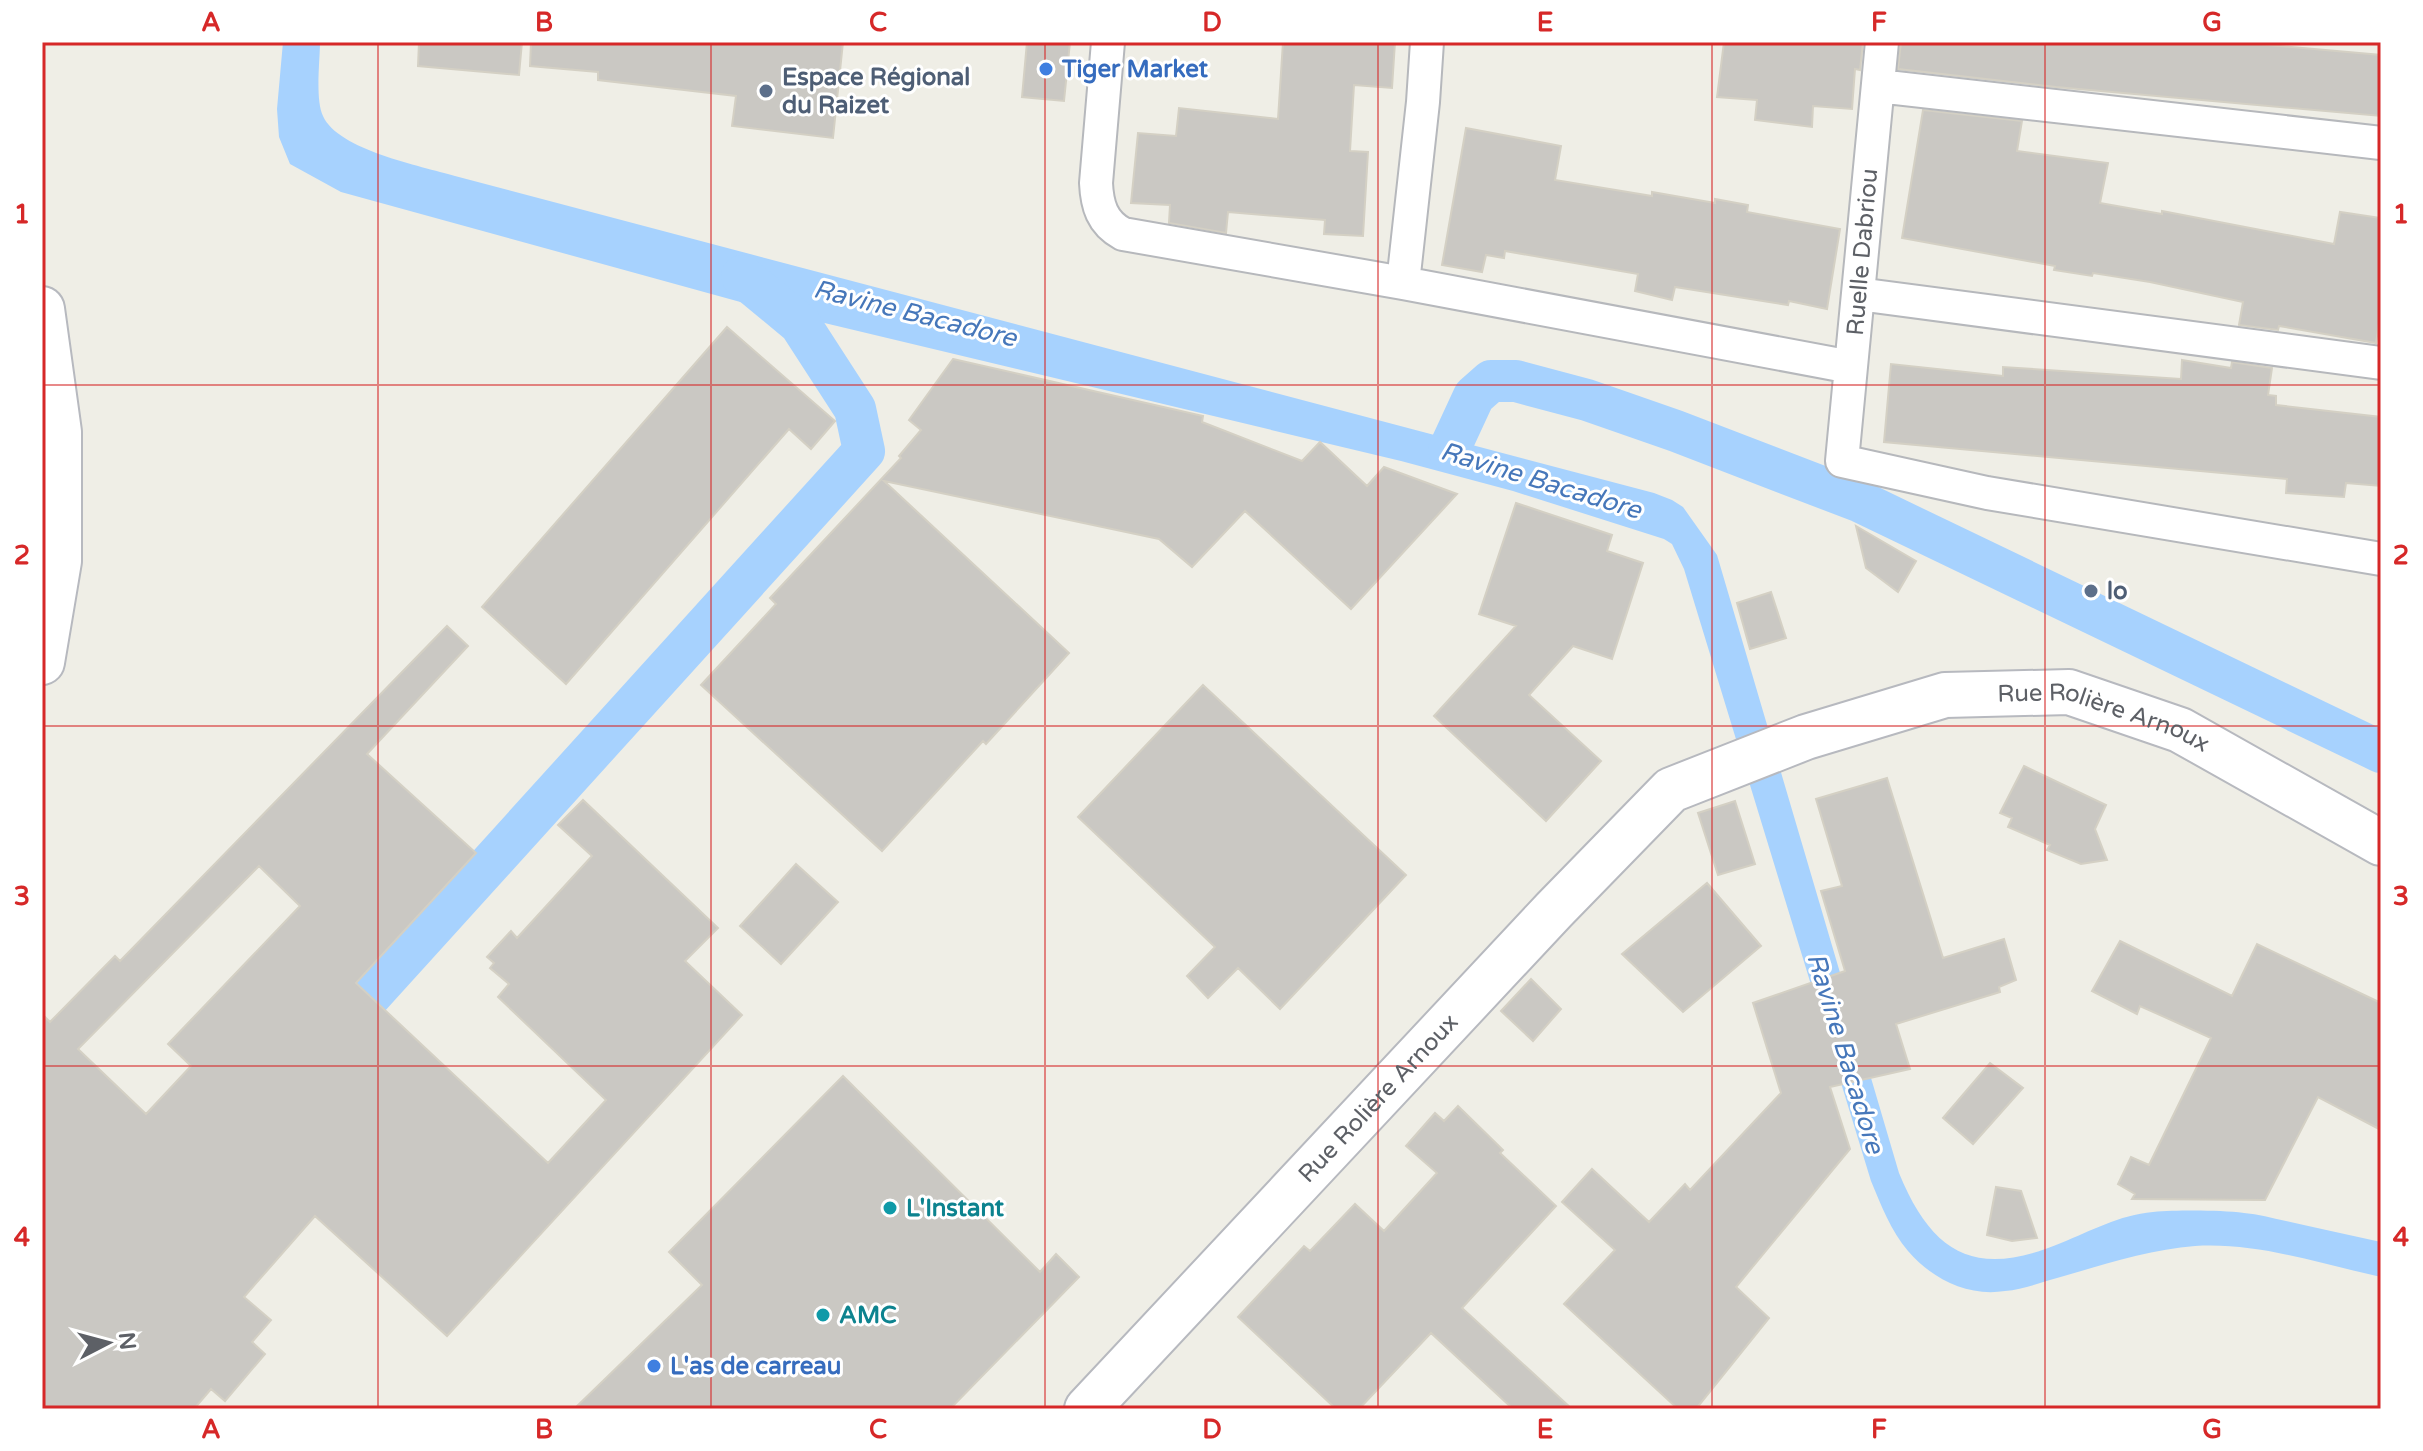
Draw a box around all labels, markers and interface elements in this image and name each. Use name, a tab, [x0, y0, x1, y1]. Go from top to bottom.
text: A	[201, 7, 221, 38]
text: B	[535, 7, 553, 38]
text: C	[869, 7, 887, 38]
text: D	[1202, 7, 1222, 38]
text: E	[1537, 7, 1553, 38]
text: F	[1871, 7, 1887, 38]
text: G	[2202, 7, 2222, 38]
place label: Tiger Market	[1061, 55, 1209, 84]
marker: Tiger Market	[1037, 60, 1055, 78]
place label: Espace Régional du Raizet	[782, 63, 970, 120]
marker: Espace Régional du Raizet	[757, 82, 775, 100]
street label: Ruelle Dabriou	[1841, 167, 1884, 337]
text: 1	[14, 199, 30, 230]
text: 1	[2393, 199, 2409, 230]
water label: Ravine Bacadore	[810, 273, 1021, 354]
water label: Ravine Bacadore	[1437, 435, 1646, 526]
text: 2	[14, 540, 30, 571]
text: 2	[2393, 540, 2409, 571]
place label: lo	[2107, 577, 2128, 606]
marker: lo	[2082, 582, 2100, 600]
street label: Rue Rolière Arnoux	[1997, 678, 2215, 759]
text: 3	[14, 881, 30, 912]
text: 3	[2393, 881, 2409, 912]
water label: Ravine Bacadore	[1800, 949, 1891, 1158]
street label: Rue Rolière Arnoux	[1292, 1008, 1465, 1189]
place label: L'Instant	[906, 1194, 1005, 1223]
marker: L'Instant	[881, 1199, 899, 1217]
text: 4	[14, 1222, 30, 1253]
text: 4	[2393, 1222, 2409, 1253]
place label: AMC	[839, 1301, 897, 1330]
north arrow	[68, 1303, 148, 1383]
marker: AMC	[814, 1306, 832, 1324]
text: N	[113, 1331, 141, 1351]
place label: L'as de carreau	[670, 1352, 841, 1381]
marker: L'as de carreau	[645, 1357, 663, 1375]
text: A	[201, 1414, 221, 1445]
text: B	[535, 1414, 553, 1445]
text: C	[869, 1414, 887, 1445]
text: D	[1202, 1414, 1222, 1445]
text: E	[1537, 1414, 1553, 1445]
text: F	[1871, 1414, 1887, 1445]
text: G	[2202, 1414, 2222, 1445]

